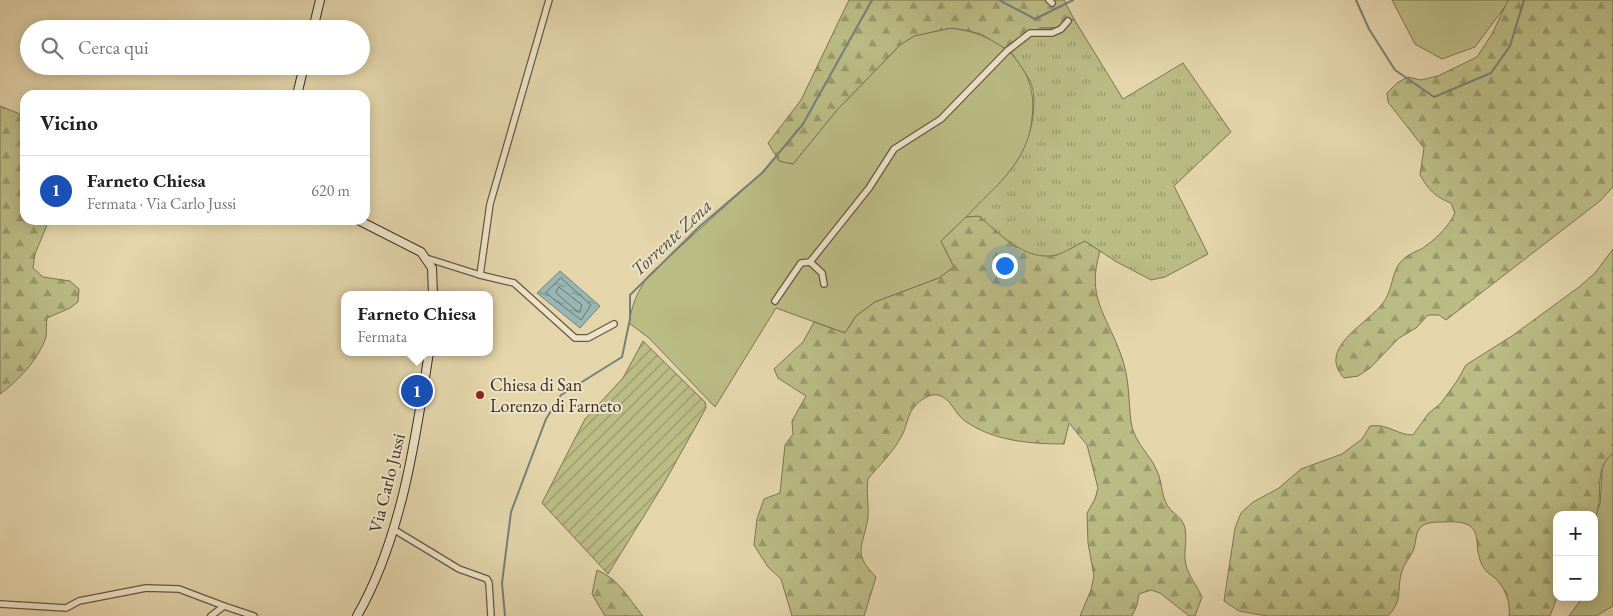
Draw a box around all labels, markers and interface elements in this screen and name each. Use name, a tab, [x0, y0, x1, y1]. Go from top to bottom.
search box	[20, 20, 370, 75]
icon: search	[38, 34, 66, 62]
text: Cerca qui	[78, 35, 149, 60]
text: Vicino	[40, 109, 98, 136]
text: Farneto Chiesa	[87, 168, 206, 193]
text: 1	[52, 180, 60, 201]
text: 620 m	[311, 180, 350, 201]
text: Fermata · Via Carlo Jussi	[87, 193, 236, 214]
water label: Torrente Zena	[625, 193, 717, 281]
your location	[992, 253, 1018, 279]
popup	[341, 291, 493, 356]
text: Farneto Chiesa	[358, 301, 476, 326]
text: Fermata	[358, 326, 407, 347]
pin: 1	[401, 372, 433, 410]
place label: Chiesa di San Lorenzo di Farneto	[490, 373, 621, 417]
marker: Chiesa di San Lorenzo di Farneto	[474, 389, 486, 401]
street label: Via Carlo Jussi	[363, 430, 410, 535]
map controls	[1553, 511, 1598, 601]
button: +	[1553, 511, 1598, 556]
button: −	[1553, 556, 1598, 601]

